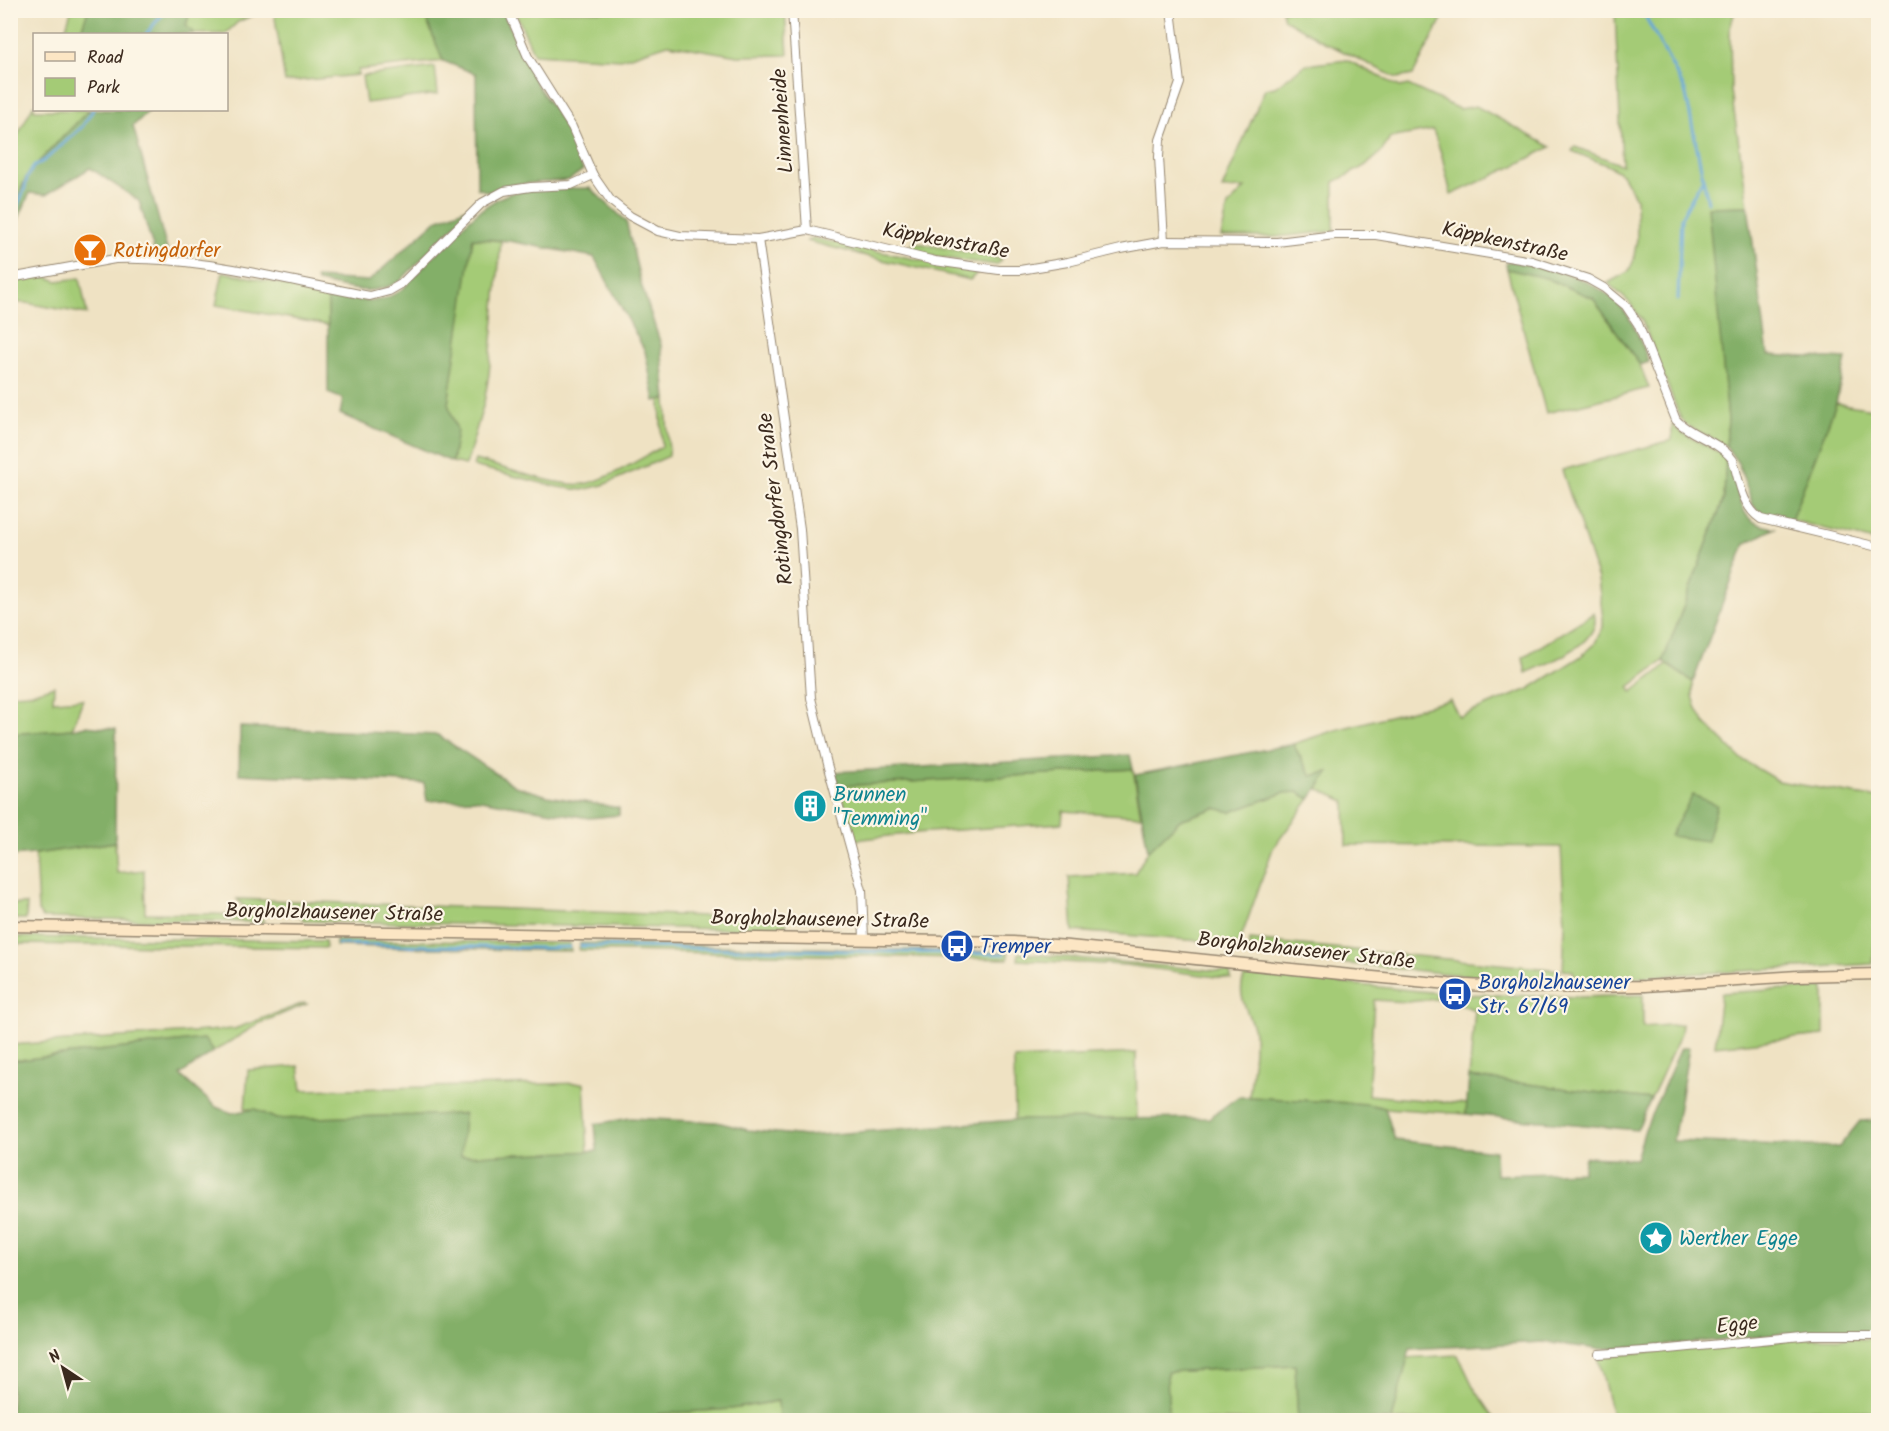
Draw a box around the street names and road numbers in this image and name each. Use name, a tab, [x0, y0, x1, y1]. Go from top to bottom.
street label: Linnenheide	[763, 67, 804, 174]
street label: Käppkenstraße	[1438, 213, 1572, 272]
street label: Käppkenstraße	[880, 214, 1012, 269]
street label: Rotingdorfer Straße	[749, 410, 803, 587]
street label: Borgholzhausener Straße	[224, 895, 444, 932]
street label: Borgholzhausener Straße	[710, 902, 930, 939]
street label: Borgholzhausener Straße	[1196, 924, 1417, 979]
street label: Egge	[1715, 1307, 1760, 1344]

